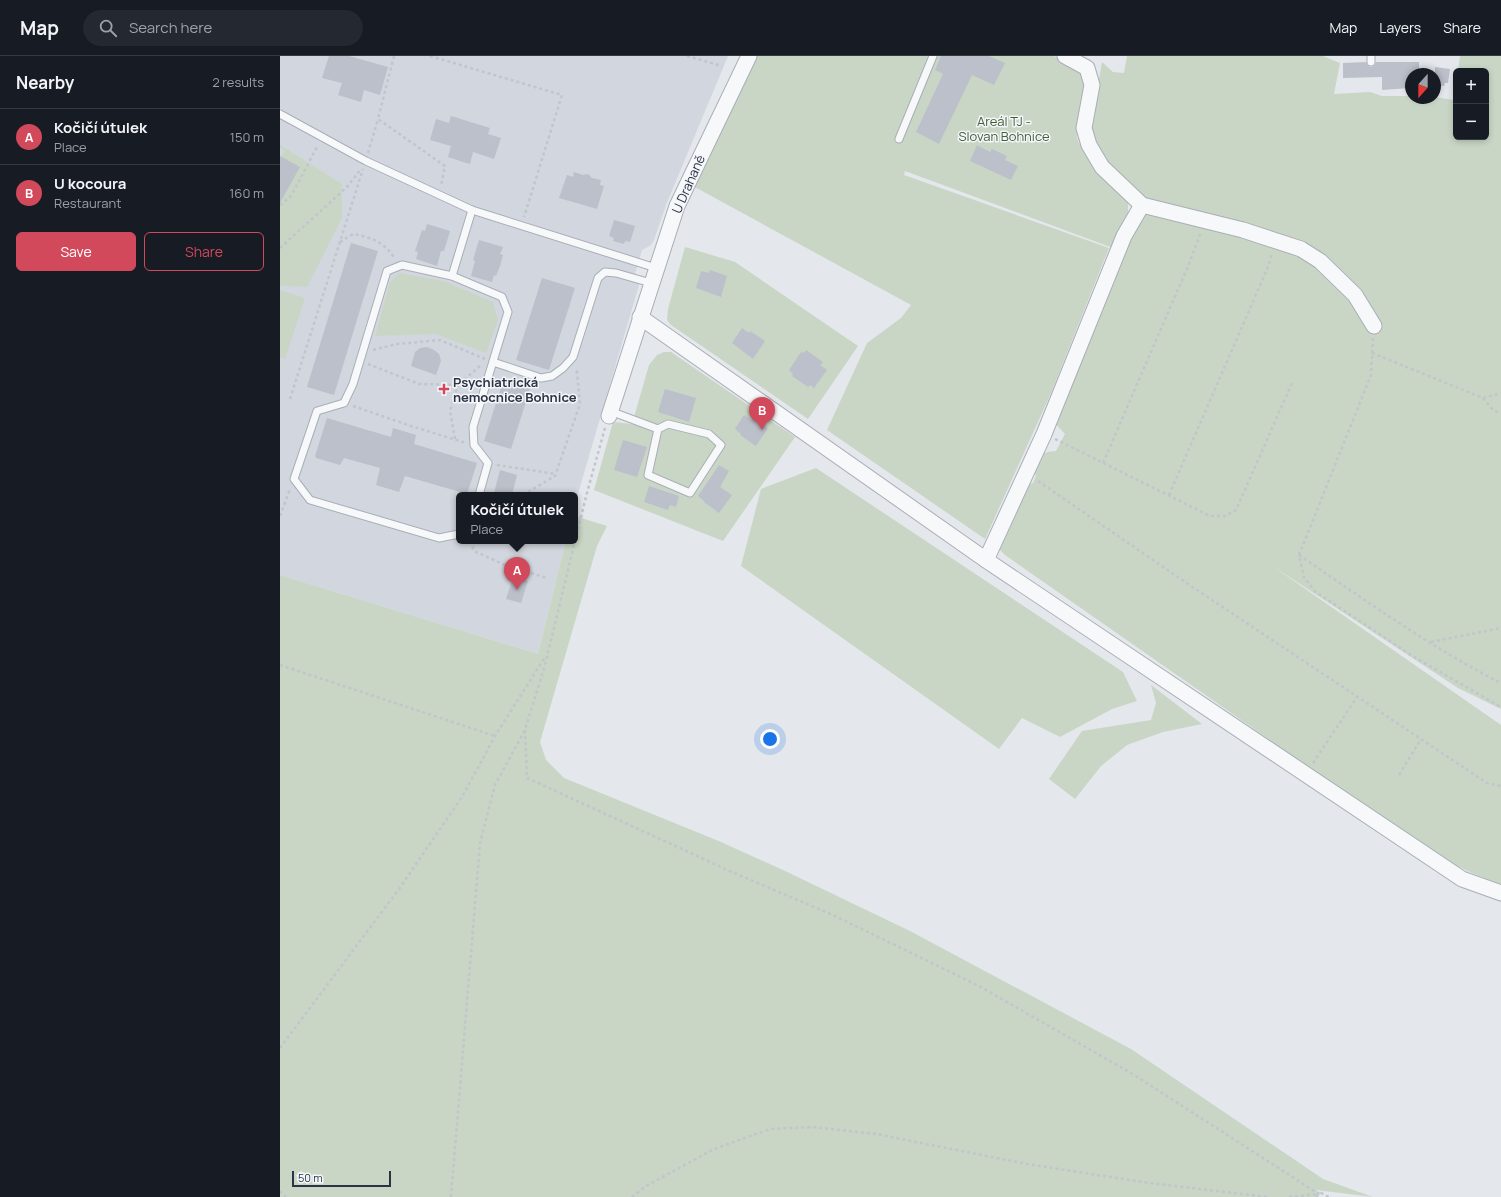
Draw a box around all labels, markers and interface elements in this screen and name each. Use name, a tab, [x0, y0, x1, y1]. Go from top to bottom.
search box	[83, 10, 363, 46]
text: Map	[20, 15, 59, 41]
icon: search	[97, 17, 119, 39]
text: Search here	[129, 17, 212, 38]
text: Map	[1329, 18, 1357, 37]
text: Layers	[1379, 18, 1421, 37]
text: Share	[1443, 18, 1481, 37]
north arrow	[1405, 68, 1441, 104]
map controls	[1453, 68, 1489, 140]
button: +	[1453, 68, 1489, 104]
text: Nearby	[16, 71, 74, 94]
text: 2 results	[212, 73, 264, 91]
button: −	[1453, 104, 1489, 140]
park label: Areál TJ - Slovan Bohnice	[959, 112, 1050, 145]
text: Kočičí útulek	[54, 117, 147, 138]
text: A	[25, 128, 33, 146]
text: 150 m	[230, 128, 264, 146]
text: Place	[54, 138, 87, 156]
street label: U Drahaně	[667, 151, 709, 216]
text: U kocoura	[54, 173, 127, 194]
text: B	[25, 184, 33, 202]
text: 160 m	[229, 184, 264, 202]
text: Restaurant	[54, 194, 121, 212]
button: Save	[16, 232, 136, 271]
button: Share	[144, 232, 264, 271]
place label: Psychiatrická nemocnice Bohnice	[453, 373, 577, 406]
marker: Psychiatrická nemocnice Bohnice	[438, 383, 450, 395]
pin: B	[749, 397, 775, 430]
popup	[456, 492, 578, 544]
text: Kočičí útulek	[470, 499, 564, 520]
text: Place	[470, 520, 503, 538]
pin: A	[504, 557, 530, 590]
your location	[760, 729, 780, 749]
scale bar	[292, 1169, 391, 1188]
text: 50 m	[298, 1170, 323, 1185]

